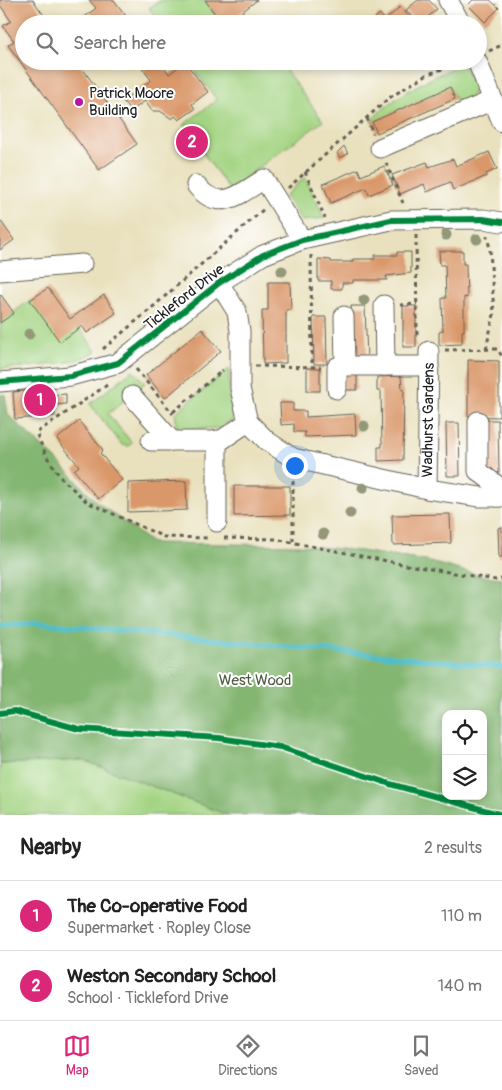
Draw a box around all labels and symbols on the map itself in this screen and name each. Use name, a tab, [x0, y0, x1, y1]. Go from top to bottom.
place label: Patrick Moore Building	[89, 84, 174, 120]
marker: Patrick Moore Building	[73, 96, 85, 108]
pin: 2	[176, 123, 208, 161]
street label: Tickleford Drive	[140, 260, 229, 335]
street label: Wadhurst Gardens	[418, 362, 439, 477]
pin: 1	[24, 381, 56, 419]
your location	[282, 453, 308, 479]
park label: West Wood	[219, 671, 291, 690]

